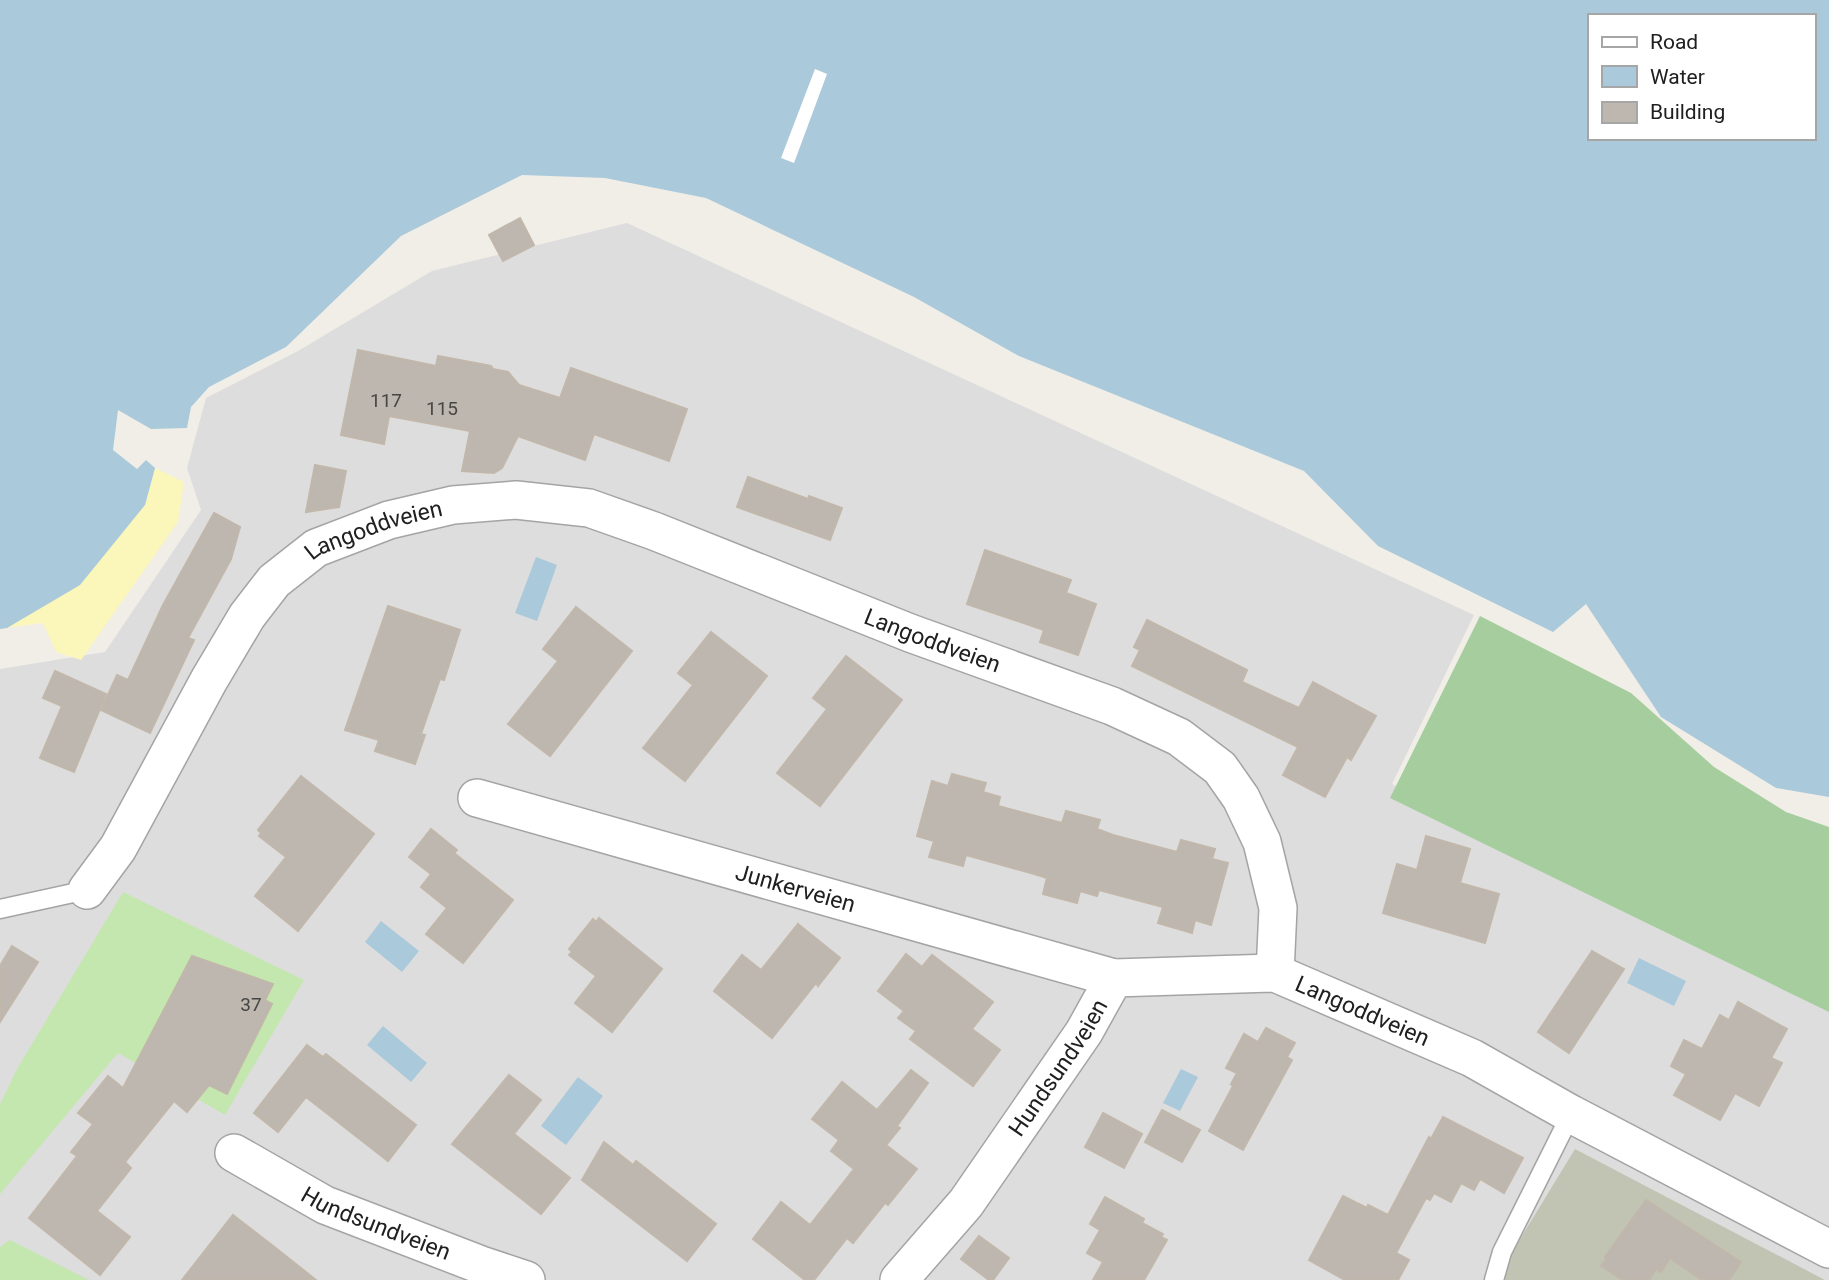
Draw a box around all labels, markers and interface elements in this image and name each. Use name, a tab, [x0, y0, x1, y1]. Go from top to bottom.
legend	[1588, 14, 1815, 140]
text: Road	[1650, 30, 1698, 54]
text: Water	[1650, 65, 1705, 89]
text: Building	[1650, 100, 1725, 124]
house number: 117	[370, 389, 402, 412]
house number: 115	[426, 397, 458, 420]
street label: Langoddveien	[299, 495, 445, 566]
street label: Langoddveien	[860, 603, 1004, 679]
street label: Junkerveien	[732, 859, 858, 918]
street label: Langoddveien	[1291, 970, 1433, 1052]
house number: 37	[240, 993, 262, 1016]
street label: Hundsundveien	[1003, 995, 1114, 1141]
street label: Hundsundveien	[296, 1181, 454, 1266]

